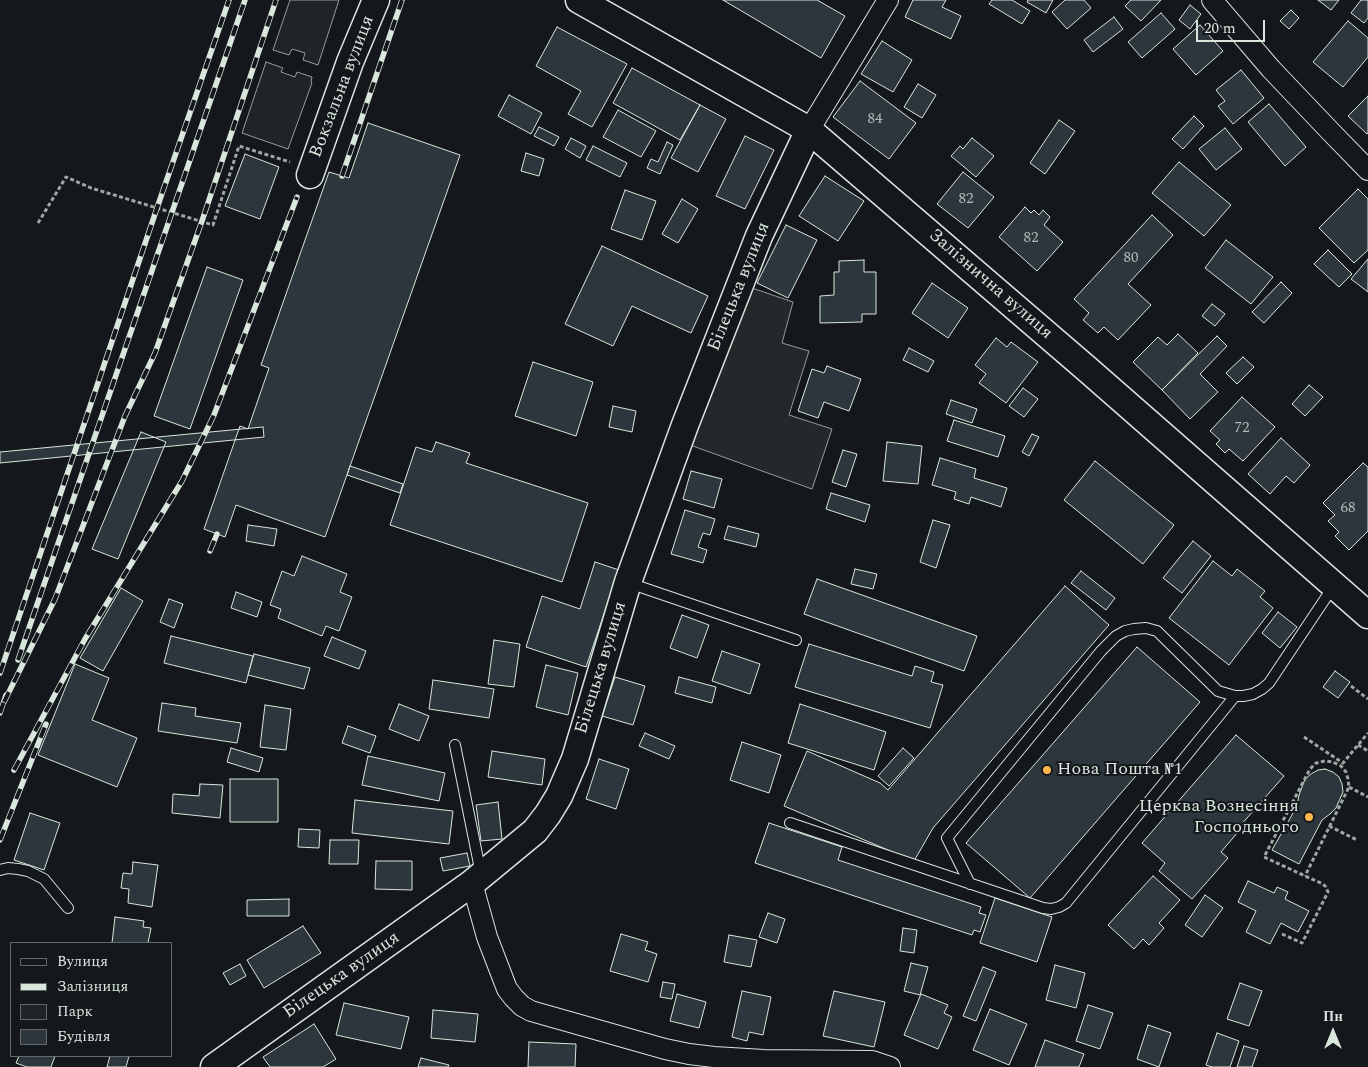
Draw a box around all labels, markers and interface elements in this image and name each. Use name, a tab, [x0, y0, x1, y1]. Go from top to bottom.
scale bar	[1198, 10, 1267, 42]
street label: Вокзальна вулиця	[306, 13, 380, 161]
text: 20 m	[1204, 17, 1236, 40]
house number: 84	[868, 111, 882, 129]
house number: 82	[959, 191, 973, 209]
street label: Білецька вулиця	[704, 219, 776, 355]
street label: Залізнична вулиця	[923, 225, 1057, 345]
house number: 82	[1024, 230, 1038, 248]
house number: 80	[1124, 250, 1138, 268]
house number: 72	[1235, 420, 1249, 438]
house number: 68	[1341, 500, 1355, 518]
street label: Білецька вулиця	[572, 599, 632, 737]
place label: Нова Пошта №1	[1057, 759, 1182, 781]
marker: Нова Пошта №1	[1041, 764, 1053, 776]
place label: Церква Вознесіння Господнього	[1139, 796, 1299, 839]
marker: Церква Вознесіння Господнього	[1303, 811, 1315, 823]
street label: Білецька вулиця	[280, 928, 404, 1024]
legend	[10, 942, 172, 1057]
text: Вулиця	[57, 950, 108, 973]
text: Залізниця	[57, 975, 128, 998]
text: Парк	[57, 1000, 93, 1023]
text: Пн	[1323, 1006, 1343, 1027]
north arrow	[1308, 1007, 1358, 1057]
text: Будівля	[57, 1025, 111, 1048]

